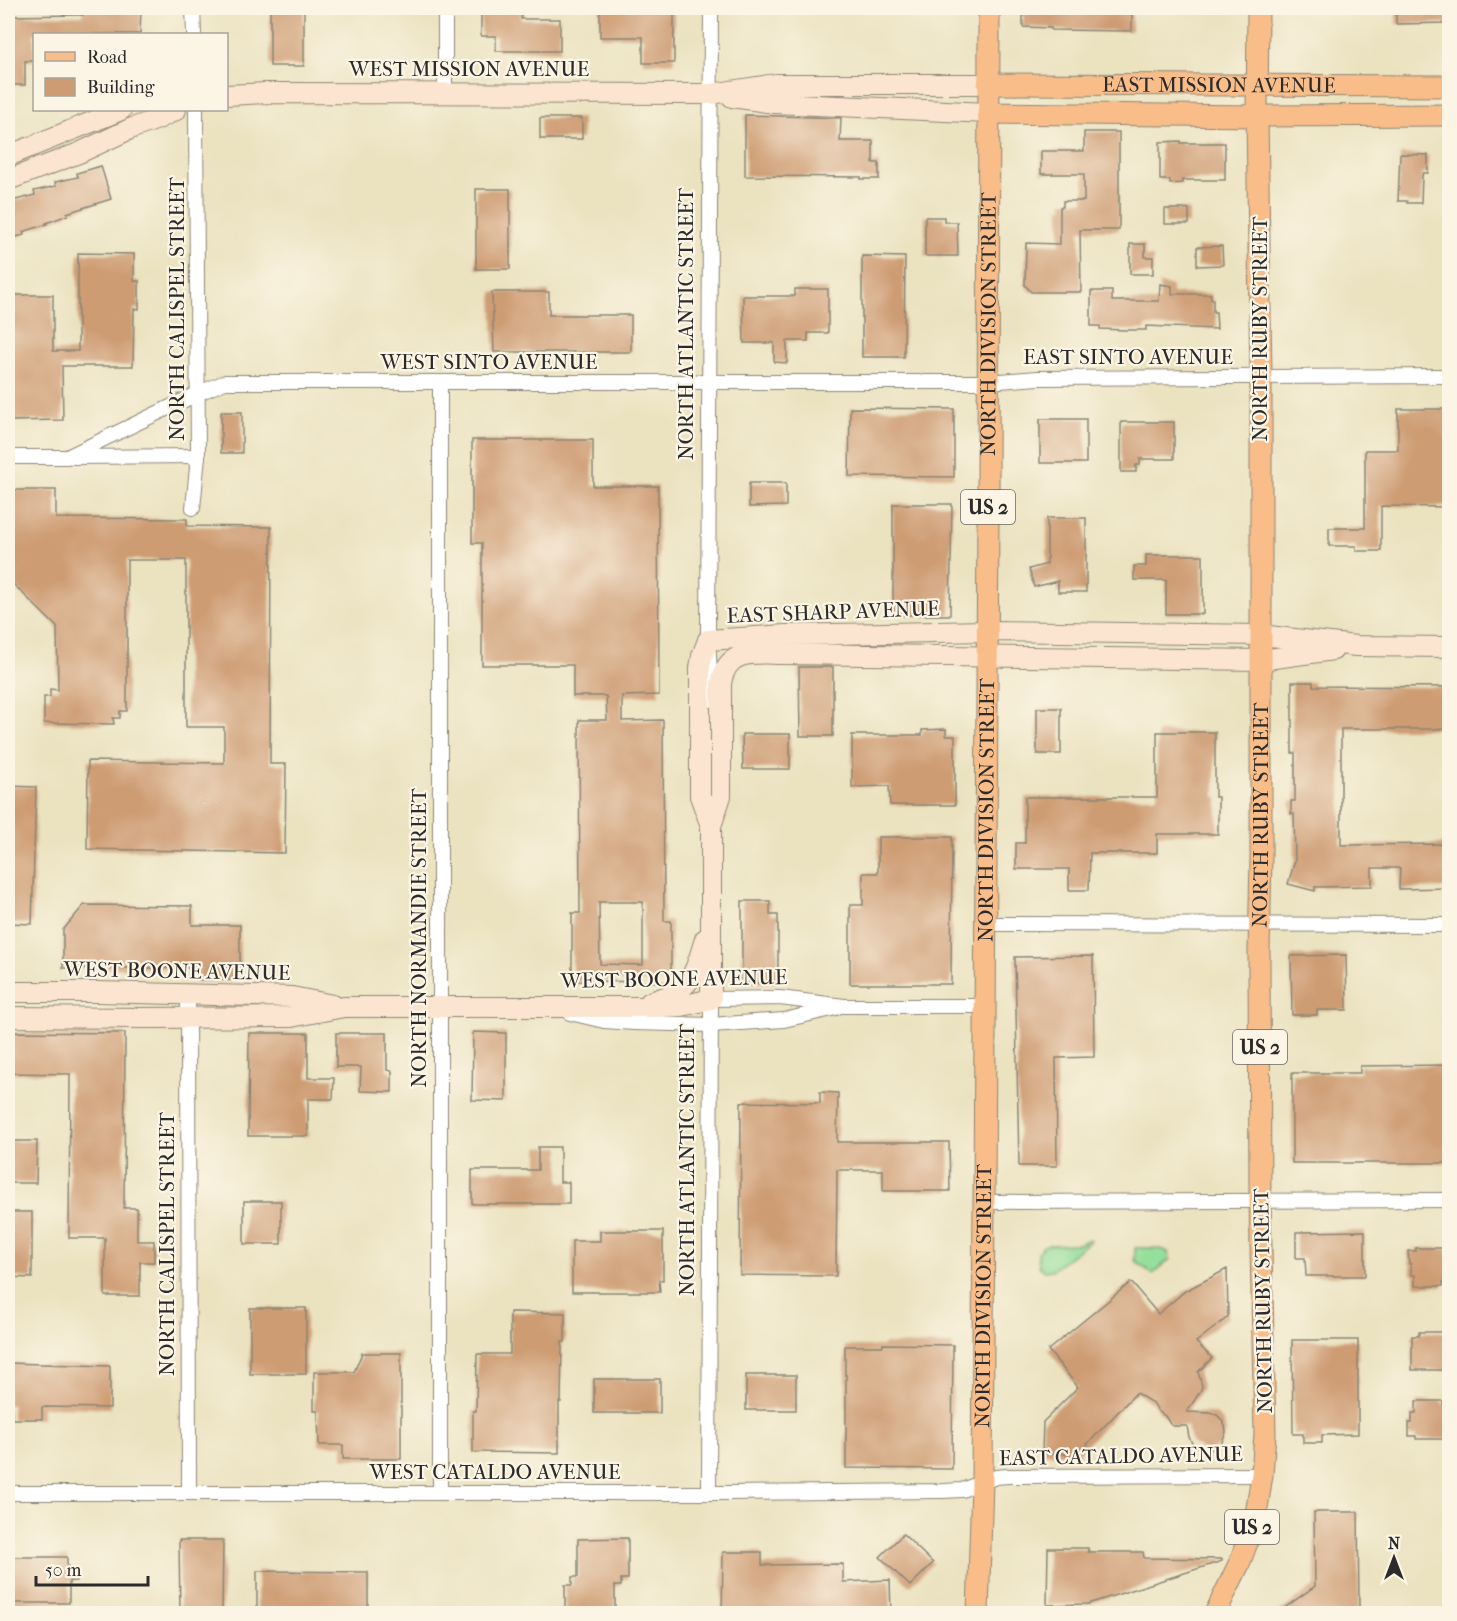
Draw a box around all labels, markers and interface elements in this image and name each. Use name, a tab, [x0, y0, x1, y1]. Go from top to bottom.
legend	[33, 33, 228, 111]
text: Road	[87, 47, 127, 68]
street label: WEST MISSION AVENUE	[348, 57, 590, 81]
street label: EAST MISSION AVENUE	[1102, 72, 1336, 98]
text: Building	[87, 77, 155, 98]
street label: NORTH CALISPEL STREET	[165, 176, 189, 441]
street label: NORTH ATLANTIC STREET	[674, 187, 698, 460]
street label: NORTH DIVISION STREET	[976, 191, 1001, 456]
street label: NORTH RUBY STREET	[1248, 216, 1272, 442]
street label: EAST SINTO AVENUE	[1023, 345, 1233, 369]
street label: WEST SINTO AVENUE	[379, 350, 598, 374]
road number: US 2	[961, 490, 1015, 524]
street label: EAST SHARP AVENUE	[726, 596, 940, 628]
street label: NORTH DIVISION STREET	[974, 677, 999, 942]
street label: NORTH RUBY STREET	[1248, 702, 1273, 928]
street label: NORTH NORMANDIE STREET	[407, 788, 431, 1088]
street label: WEST BOONE AVENUE	[62, 957, 291, 985]
street label: WEST BOONE AVENUE	[559, 965, 788, 993]
street label: NORTH ATLANTIC STREET	[675, 1023, 699, 1296]
road number: US 2	[1233, 1030, 1287, 1064]
street label: NORTH CALISPEL STREET	[155, 1111, 179, 1376]
street label: NORTH DIVISION STREET	[970, 1163, 996, 1428]
street label: NORTH RUBY STREET	[1249, 1187, 1277, 1414]
street label: EAST CATALDO AVENUE	[999, 1442, 1243, 1470]
street label: WEST CATALDO AVENUE	[368, 1460, 621, 1484]
road number: US 2	[1225, 1510, 1279, 1544]
north arrow	[1364, 1528, 1424, 1588]
text: N	[1388, 1534, 1401, 1553]
scale bar	[36, 1549, 148, 1587]
text: 50 m	[45, 1560, 82, 1581]

